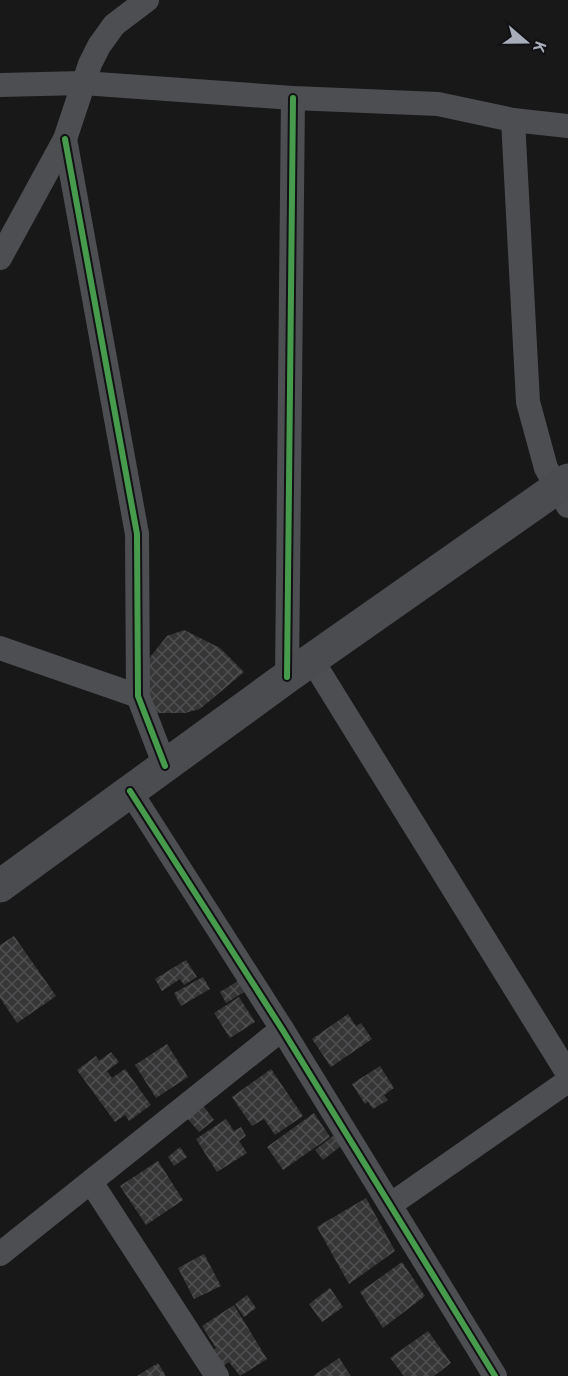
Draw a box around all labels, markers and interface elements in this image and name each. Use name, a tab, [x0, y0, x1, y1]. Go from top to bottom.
north arrow	[496, 12, 556, 72]
text: K	[530, 39, 551, 55]

